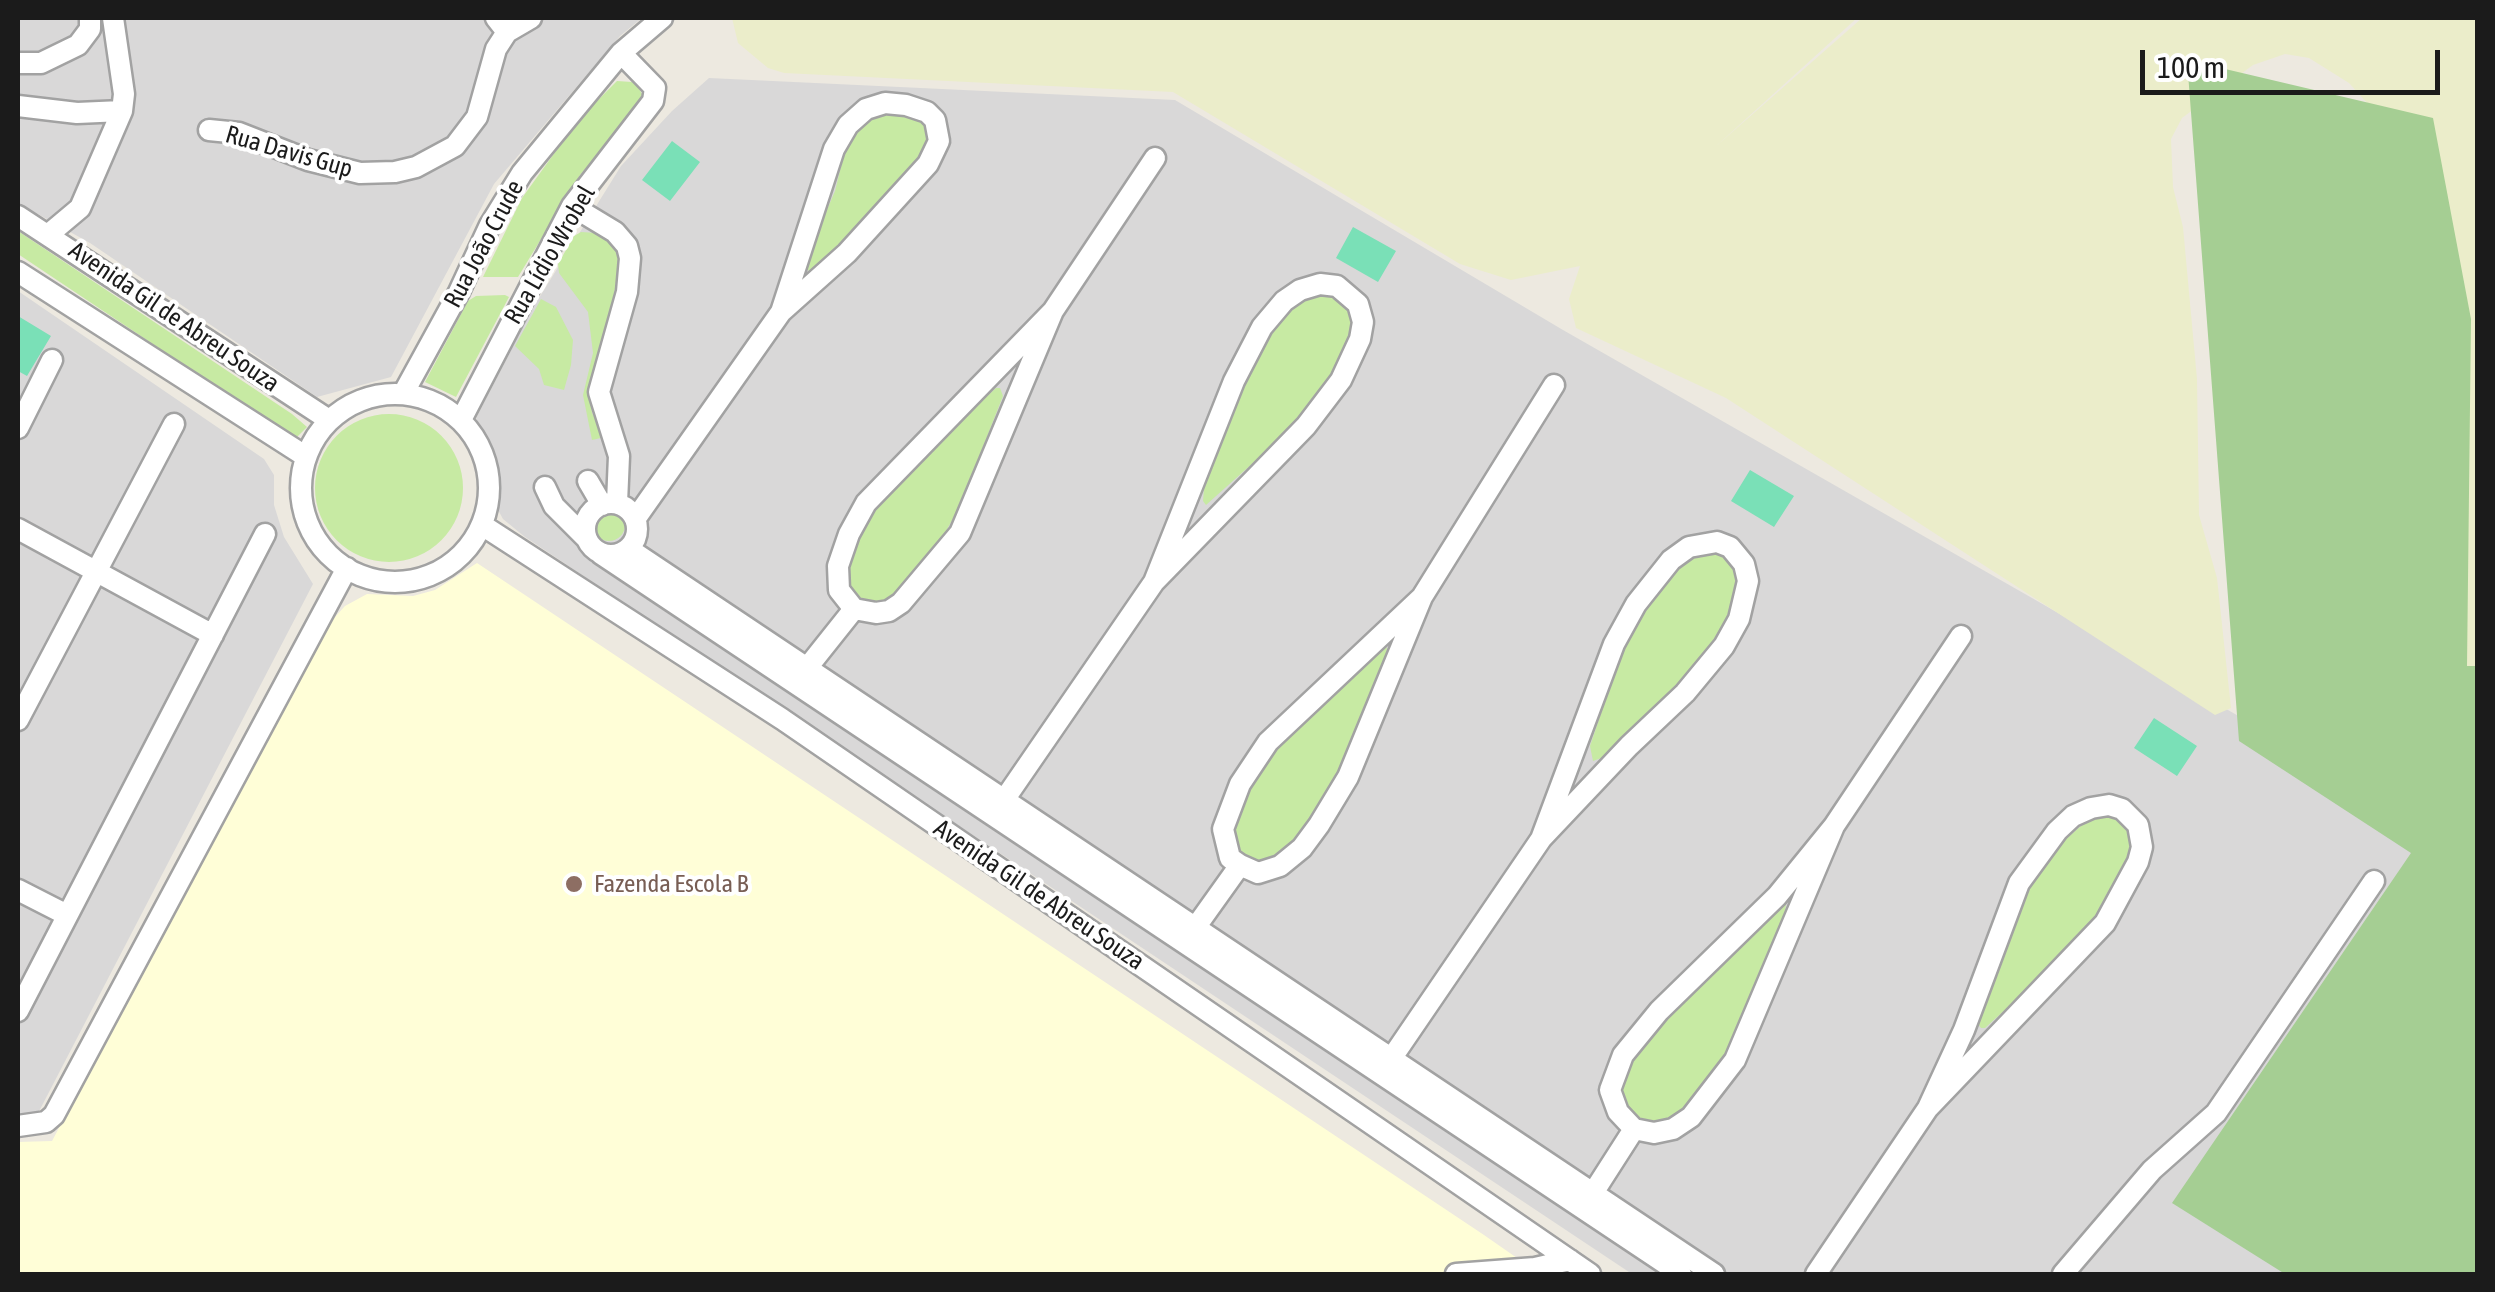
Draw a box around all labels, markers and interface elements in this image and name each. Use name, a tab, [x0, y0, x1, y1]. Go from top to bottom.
scale bar	[2145, 30, 2445, 92]
text: 100 m	[2157, 50, 2225, 84]
street label: Rua Davis Gup	[222, 120, 356, 184]
street label: Rua João Crude	[438, 175, 530, 313]
street label: Rua Lídio Wrobel	[498, 180, 602, 330]
street label: Avenida Gil de Abreu Souza	[63, 235, 285, 399]
street label: Avenida Gil de Abreu Souza	[928, 813, 1150, 977]
place label: Fazenda Escola B	[594, 869, 748, 899]
marker: Fazenda Escola B	[563, 873, 585, 895]

